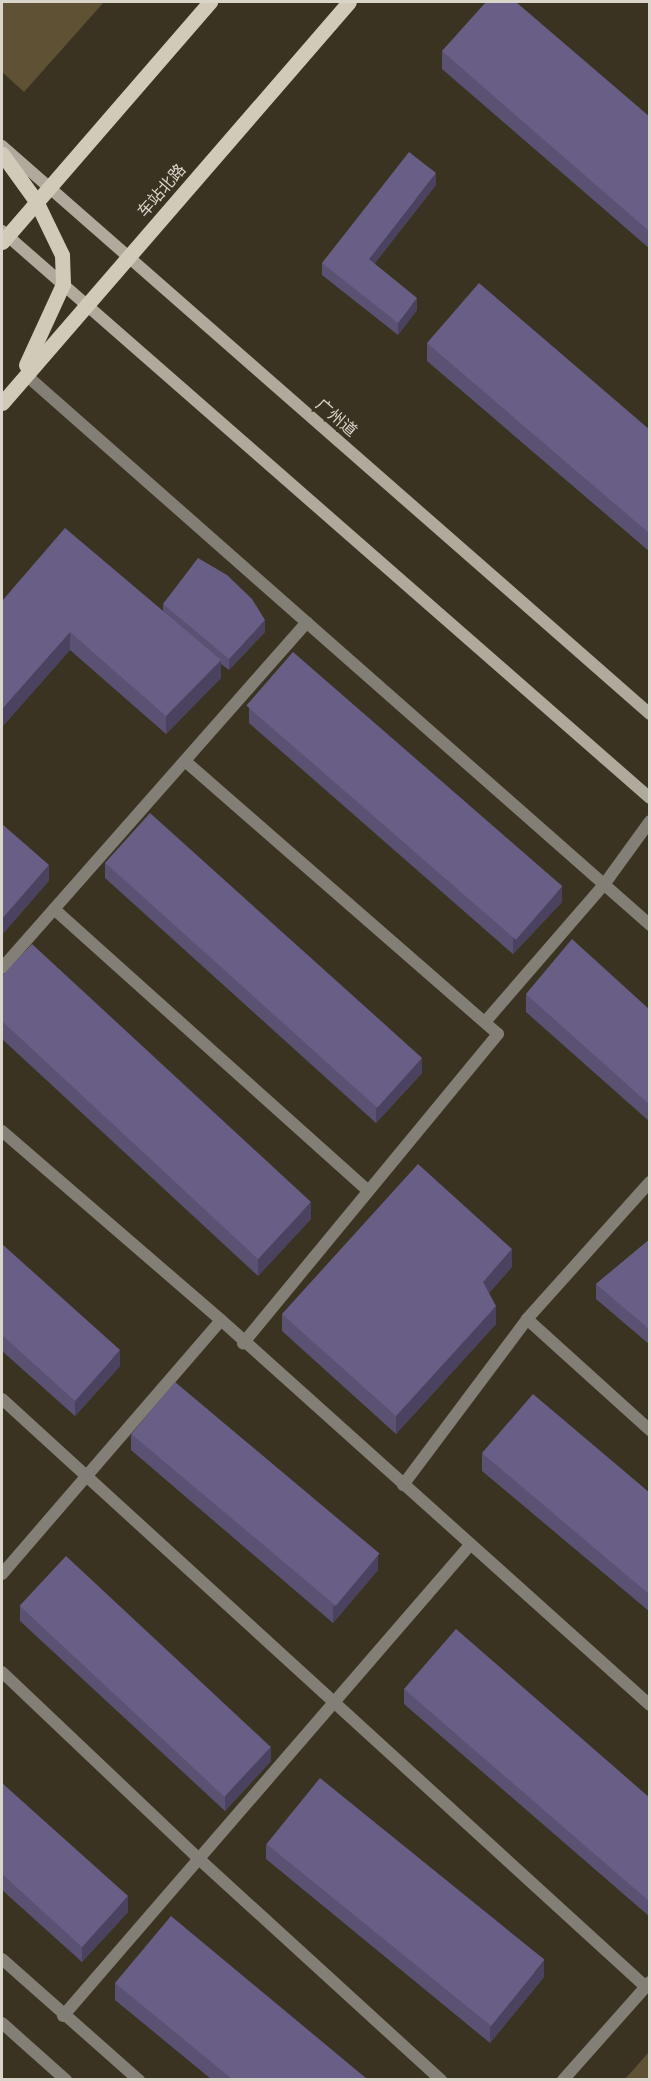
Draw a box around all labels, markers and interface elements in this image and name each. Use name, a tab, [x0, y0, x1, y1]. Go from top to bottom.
street label: 车站北路	[134, 161, 190, 221]
street label: 广州道	[312, 395, 360, 441]

